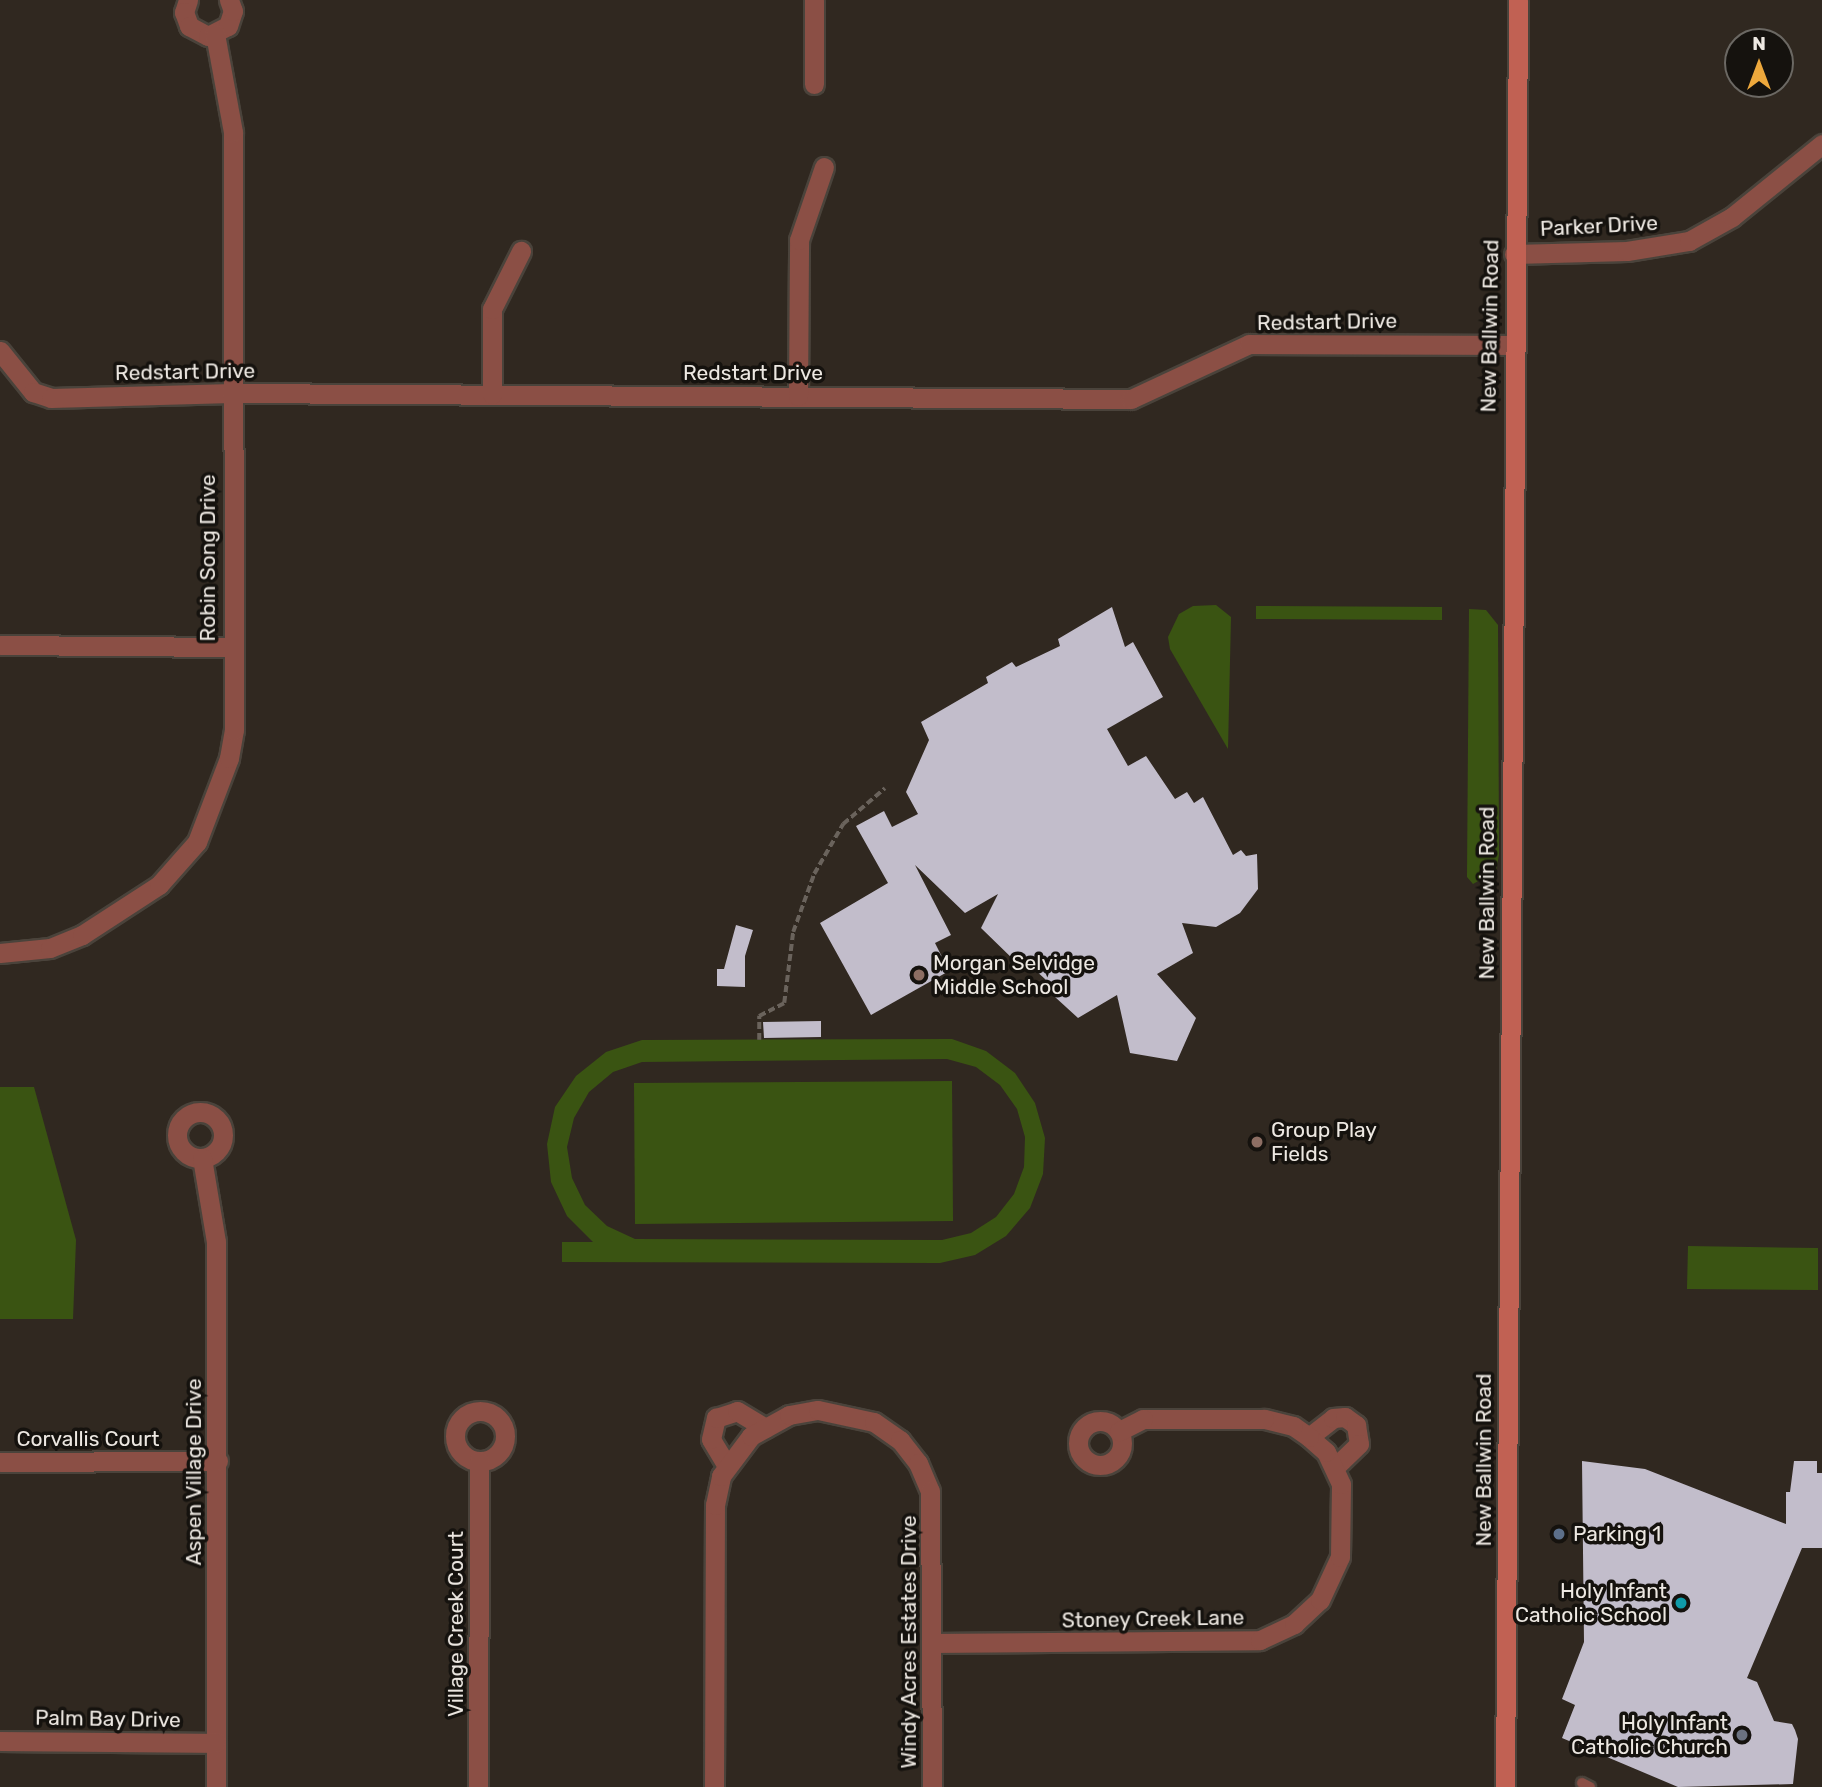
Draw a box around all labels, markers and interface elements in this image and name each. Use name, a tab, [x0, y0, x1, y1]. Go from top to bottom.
north arrow	[1724, 28, 1794, 98]
text: N	[1752, 32, 1766, 55]
street label: Parker Drive	[1539, 210, 1659, 242]
street label: New Ballwin Road	[1476, 239, 1504, 413]
street label: Redstart Drive	[1257, 308, 1397, 336]
street label: Redstart Drive	[115, 358, 255, 386]
street label: Redstart Drive	[683, 360, 823, 386]
street label: Robin Song Drive	[195, 474, 221, 642]
street label: New Ballwin Road	[1474, 806, 1500, 980]
place label: Morgan Selvidge Middle School	[933, 950, 1095, 1000]
marker: Morgan Selvidge Middle School	[911, 967, 927, 983]
place label: Group Play Fields	[1271, 1117, 1377, 1167]
marker: Group Play Fields	[1249, 1134, 1265, 1150]
street label: New Ballwin Road	[1471, 1373, 1497, 1547]
street label: Aspen Village Drive	[181, 1378, 207, 1566]
street label: Corvallis Court	[17, 1426, 159, 1452]
street label: Windy Acres Estates Drive	[896, 1515, 922, 1769]
place label: Parking 1	[1573, 1521, 1661, 1547]
marker: Parking 1	[1551, 1526, 1567, 1542]
street label: Village Creek Court	[443, 1531, 469, 1717]
place label: Holy Infant Catholic School	[1515, 1578, 1667, 1628]
marker: Holy Infant Catholic School	[1673, 1595, 1689, 1611]
street label: Stoney Creek Lane	[1061, 1605, 1245, 1633]
street label: Palm Bay Drive	[35, 1705, 181, 1733]
place label: Holy Infant Catholic Church	[1571, 1710, 1728, 1760]
marker: Holy Infant Catholic Church	[1734, 1727, 1750, 1743]

